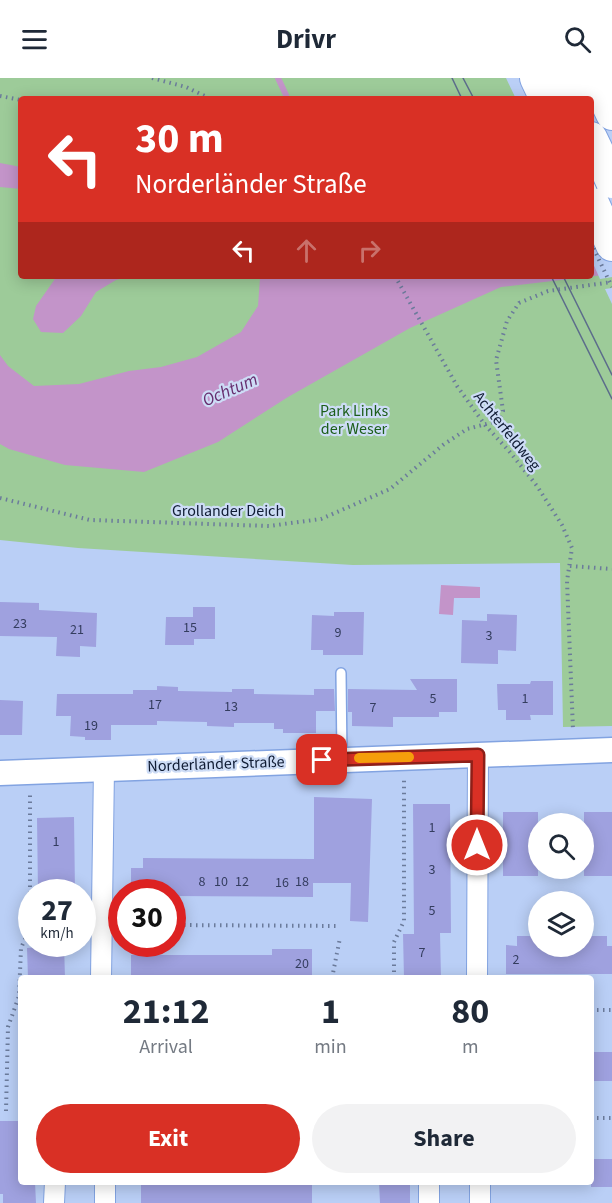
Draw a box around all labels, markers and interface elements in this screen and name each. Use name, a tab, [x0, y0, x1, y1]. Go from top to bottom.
text: Drivr	[276, 20, 336, 59]
icon: menu	[18, 23, 51, 56]
icon: search	[561, 23, 594, 56]
text: 30 m	[135, 109, 224, 169]
icon: left	[36, 120, 114, 198]
text: Norderländer Straße	[135, 165, 367, 204]
icon: left	[227, 234, 260, 267]
icon: ahead	[290, 234, 323, 267]
icon: right	[353, 234, 386, 267]
water label: Ochtum	[198, 367, 262, 413]
street label: Achterfeldweg	[468, 387, 546, 475]
park label: Park Links der Weser	[320, 400, 388, 440]
street label: Grollander Deich	[172, 500, 284, 522]
house number: 23	[13, 614, 27, 634]
house number: 15	[183, 618, 197, 638]
house number: 21	[70, 620, 84, 640]
house number: 9	[335, 623, 342, 643]
house number: 3	[486, 626, 493, 646]
house number: 5	[430, 689, 437, 709]
house number: 1	[522, 689, 529, 709]
house number: 17	[148, 695, 162, 715]
house number: 13	[224, 697, 238, 717]
house number: 7	[370, 698, 377, 718]
house number: 19	[84, 716, 98, 736]
pin	[296, 734, 347, 785]
icon: arrive	[305, 743, 338, 776]
street label: Norderländer Straße	[147, 751, 285, 777]
position arrow	[445, 813, 509, 877]
map controls	[528, 813, 594, 957]
button: search	[528, 813, 594, 879]
house number: 1	[429, 818, 436, 838]
house number: 1	[53, 832, 60, 852]
house number: 3	[429, 860, 436, 880]
house number: 8	[199, 872, 206, 892]
house number: 10	[214, 872, 228, 892]
house number: 12	[235, 872, 249, 892]
house number: 18	[295, 872, 309, 892]
house number: 16	[275, 873, 289, 893]
speed limit sign: 30	[108, 879, 186, 957]
text: 27	[41, 889, 73, 932]
button: layers	[528, 891, 594, 957]
house number: 5	[429, 901, 436, 921]
text: km/h	[40, 923, 74, 944]
house number: 7	[419, 943, 426, 963]
house number: 2	[513, 950, 520, 970]
house number: 20	[295, 954, 309, 974]
text: 21:12	[123, 986, 210, 1037]
text: 1	[321, 986, 340, 1037]
text: 80	[451, 986, 489, 1037]
text: Arrival	[139, 1033, 193, 1061]
text: min	[314, 1033, 347, 1061]
text: m	[462, 1033, 479, 1061]
button: Exit	[36, 1104, 300, 1173]
button: Share	[312, 1104, 576, 1173]

